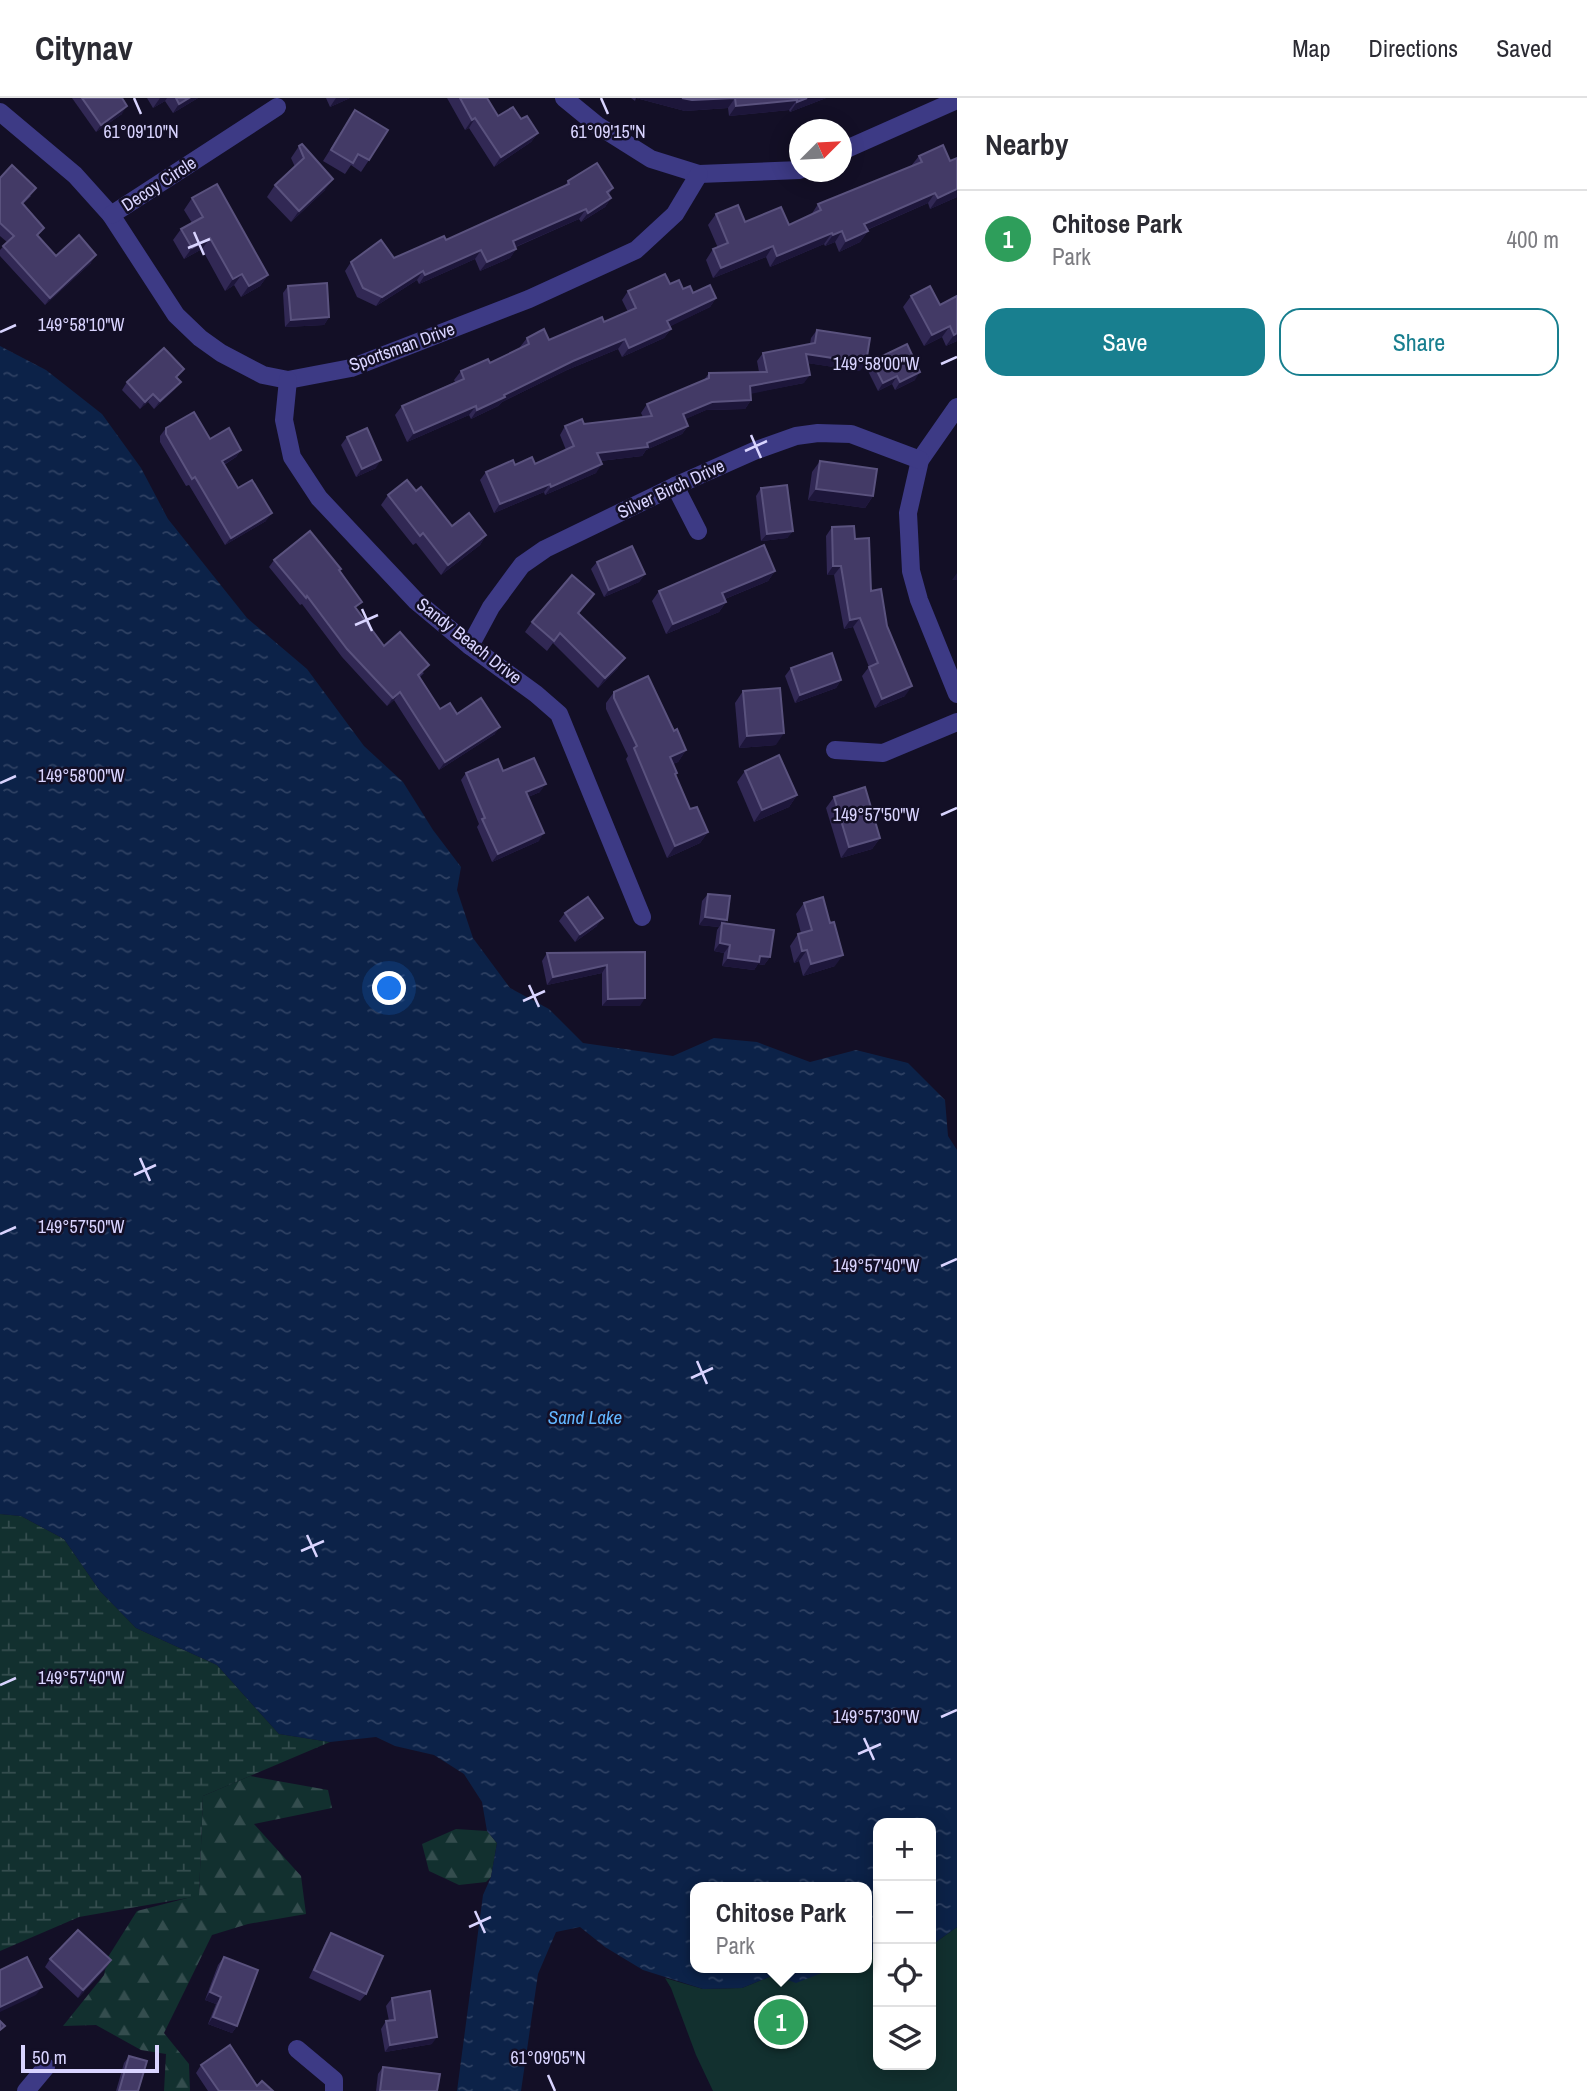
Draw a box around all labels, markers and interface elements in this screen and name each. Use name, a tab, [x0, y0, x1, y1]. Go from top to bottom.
text: Citynav	[35, 26, 133, 70]
text: Map	[1292, 32, 1330, 64]
text: Directions	[1368, 32, 1458, 64]
text: Saved	[1496, 32, 1552, 64]
text: 61°09'10"N	[103, 119, 179, 144]
text: 61°09'15"N	[570, 119, 646, 144]
north arrow	[789, 119, 852, 182]
text: Nearby	[985, 124, 1068, 164]
street label: Decoy Circle	[116, 150, 201, 217]
text: Chitose Park	[1052, 206, 1182, 241]
text: 1	[1003, 224, 1013, 255]
text: 400 m	[1507, 224, 1559, 255]
text: Park	[1052, 241, 1091, 272]
button: Save	[985, 308, 1265, 376]
button: Share	[1279, 308, 1559, 376]
text: 149°58'10"W	[38, 312, 124, 337]
street label: Sportsman Drive	[346, 316, 458, 377]
text: 149°58'00"W	[833, 351, 919, 376]
street label: Silver Birch Drive	[613, 453, 728, 524]
street label: Sandy Beach Drive	[412, 592, 527, 690]
text: 149°58'00"W	[38, 763, 124, 788]
text: 149°57'50"W	[833, 802, 919, 827]
your location	[372, 971, 406, 1005]
text: 149°57'50"W	[38, 1214, 124, 1239]
text: 149°57'40"W	[833, 1253, 919, 1278]
water label: Sand Lake	[548, 1404, 622, 1430]
text: 149°57'40"W	[38, 1665, 124, 1690]
text: 149°57'30"W	[833, 1704, 919, 1729]
map controls	[873, 1818, 936, 2070]
button: +	[873, 1818, 936, 1881]
button: −	[873, 1881, 936, 1944]
popup	[690, 1882, 872, 1973]
text: Chitose Park	[716, 1895, 846, 1930]
text: Park	[716, 1930, 755, 1961]
button: locate	[873, 1944, 936, 2007]
pin: 1	[758, 1996, 804, 2048]
button: layers	[873, 2007, 936, 2070]
scale bar	[21, 2042, 159, 2074]
text: 50 m	[32, 2044, 67, 2070]
text: 61°09'05"N	[510, 2045, 586, 2070]

